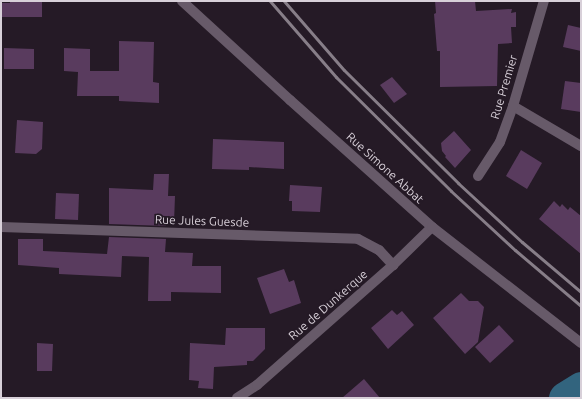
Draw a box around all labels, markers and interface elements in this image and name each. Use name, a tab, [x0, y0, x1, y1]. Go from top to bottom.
street label: Rue Premier	[487, 53, 521, 121]
street label: Rue Simone Abbat	[343, 129, 427, 207]
street label: Rue Jules Guesde	[155, 212, 249, 230]
street label: Rue de Dunkerque	[286, 267, 370, 343]

